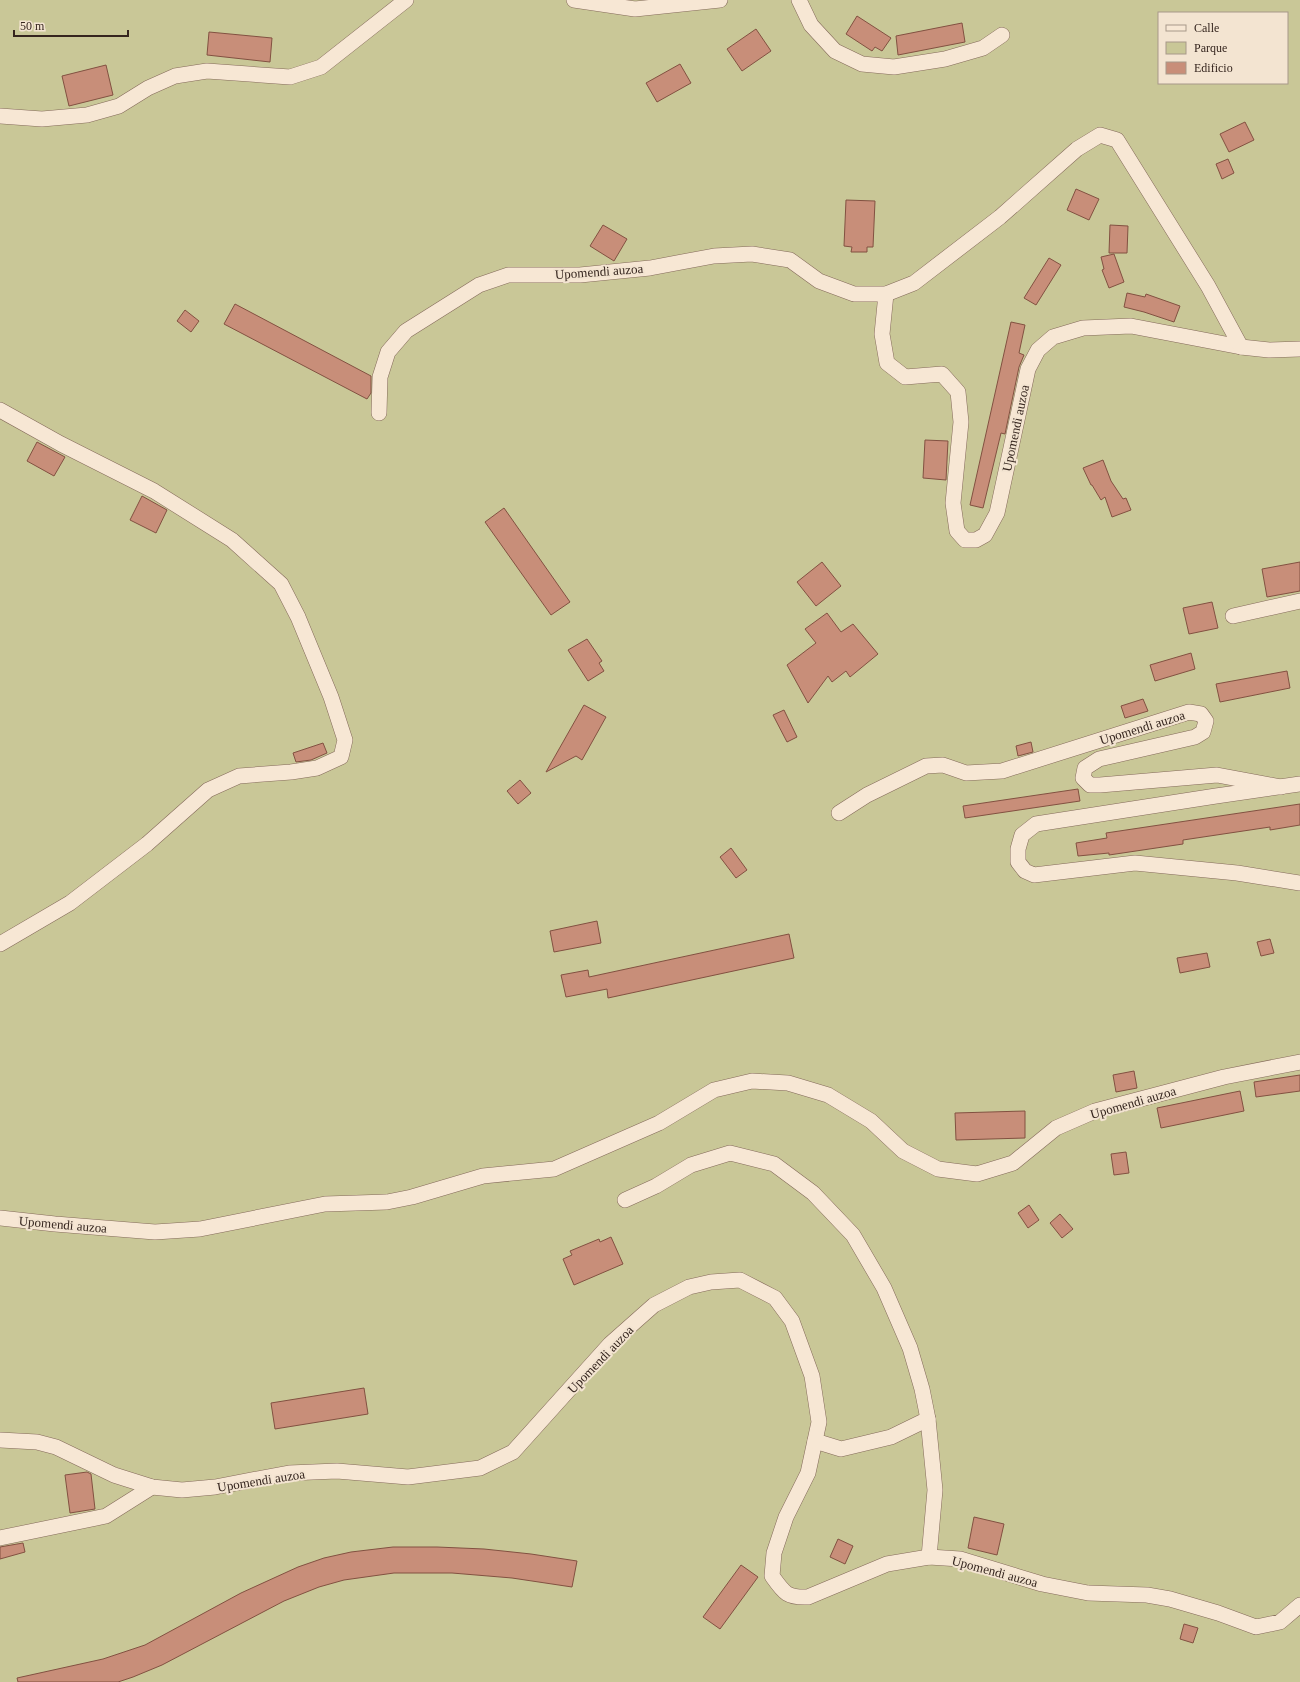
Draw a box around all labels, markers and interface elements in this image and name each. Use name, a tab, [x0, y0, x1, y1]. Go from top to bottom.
scale bar	[14, 12, 128, 38]
legend	[1158, 12, 1288, 84]
text: 50 m	[20, 19, 45, 33]
text: Calle	[1194, 21, 1219, 35]
text: Parque	[1194, 41, 1227, 55]
text: Edificio	[1194, 61, 1233, 75]
street label: Upomendi auzoa	[554, 261, 644, 282]
street label: Upomendi auzoa	[999, 383, 1032, 473]
street label: Upomendi auzoa	[1098, 707, 1187, 748]
street label: Upomendi auzoa	[1089, 1083, 1178, 1122]
street label: Upomendi auzoa	[18, 1213, 108, 1236]
street label: Upomendi auzoa	[564, 1322, 637, 1396]
street label: Upomendi auzoa	[216, 1466, 306, 1495]
street label: Upomendi auzoa	[950, 1553, 1040, 1590]

